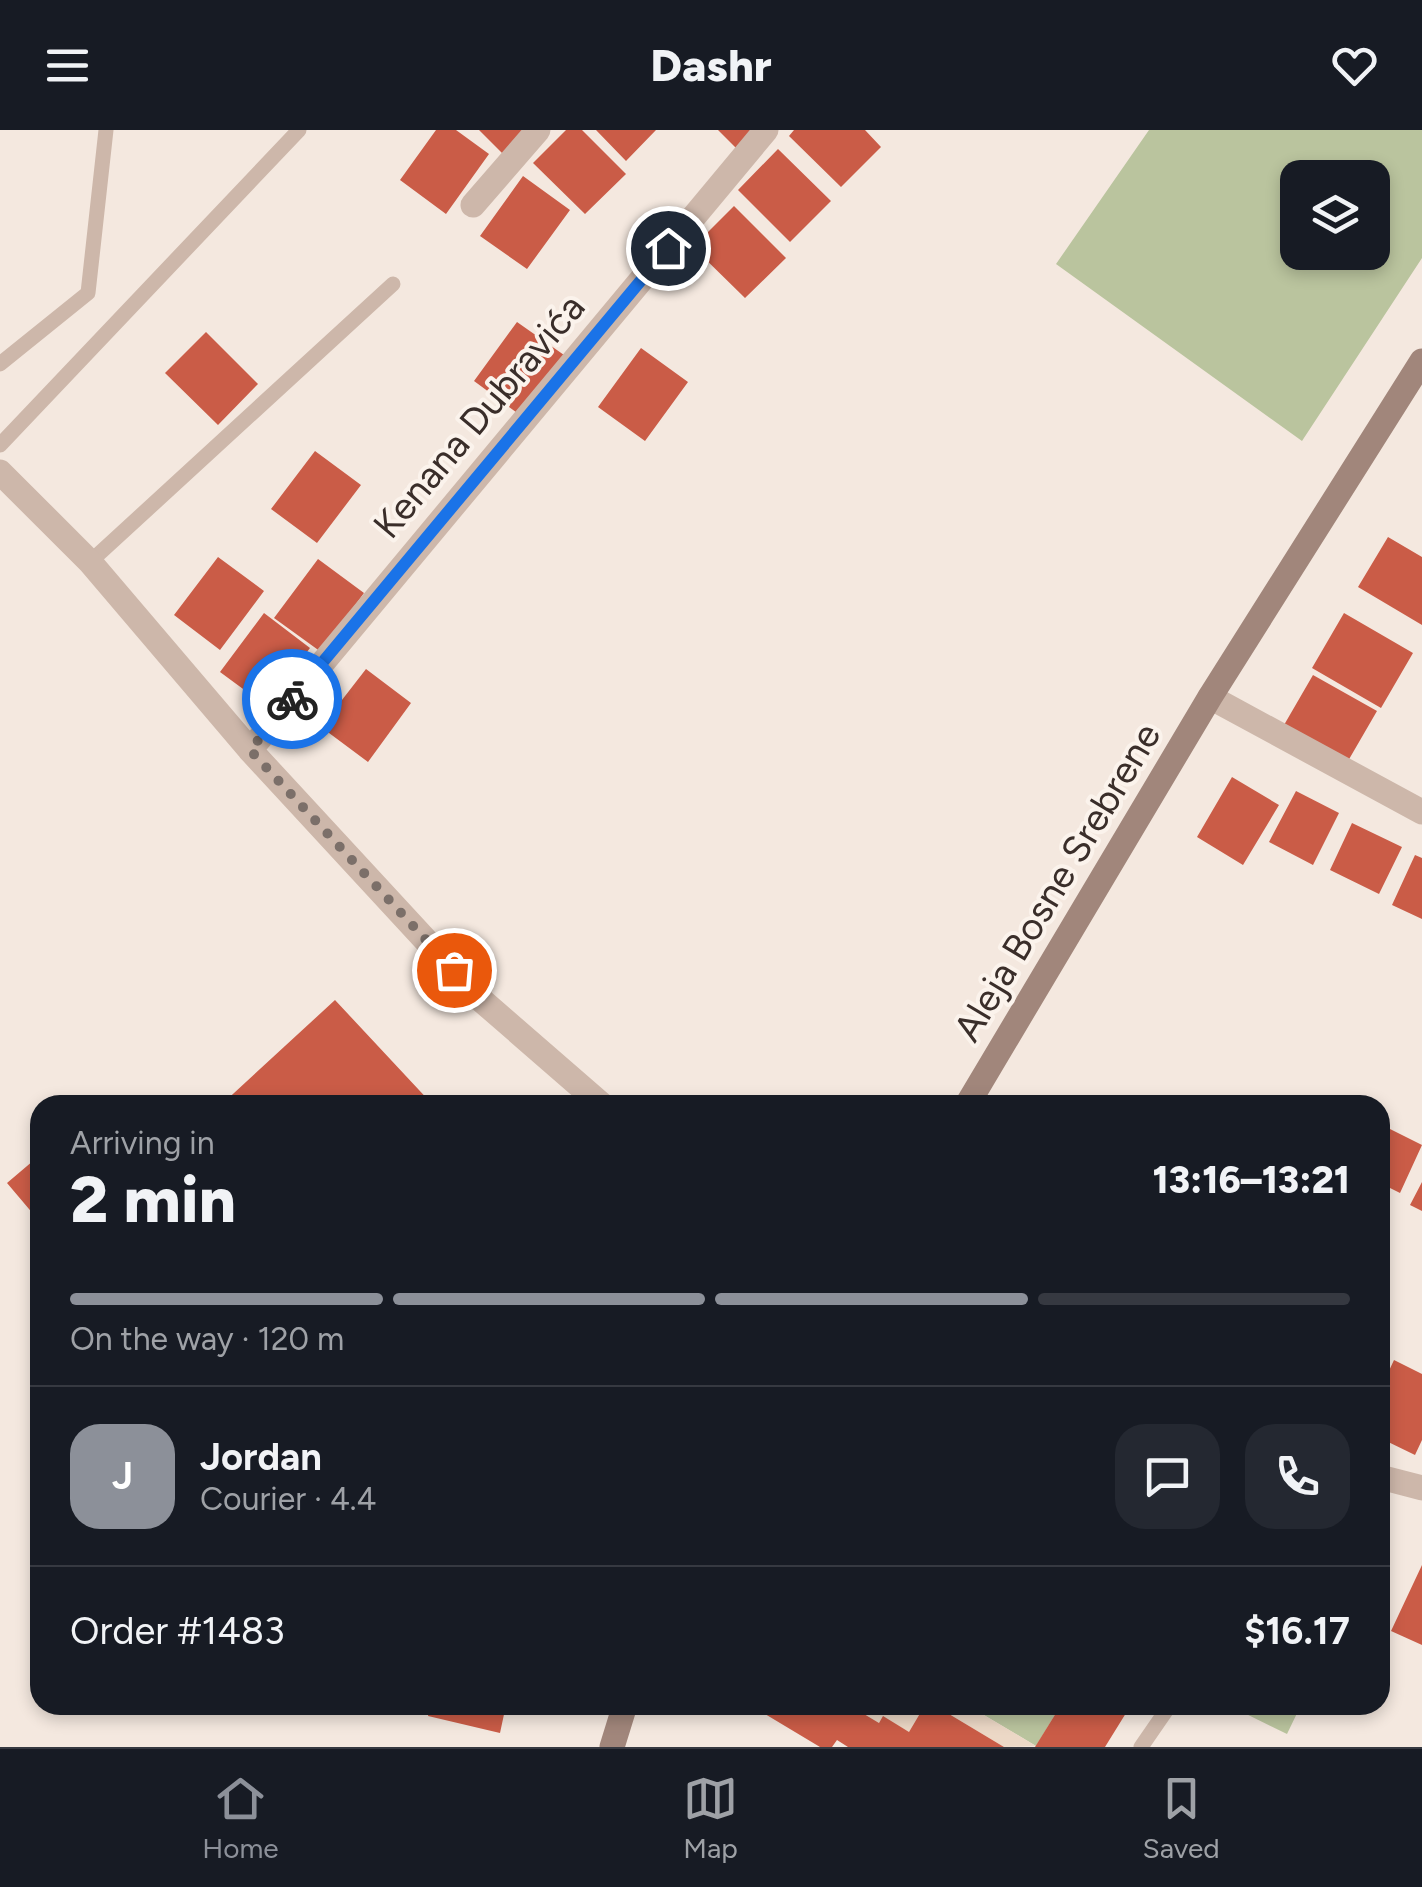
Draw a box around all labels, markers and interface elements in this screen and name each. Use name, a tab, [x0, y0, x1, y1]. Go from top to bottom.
icon: menu	[40, 38, 95, 93]
text: Dashr	[650, 38, 772, 92]
icon: heart	[1327, 38, 1382, 93]
map controls	[1280, 160, 1390, 270]
button: layers	[1280, 160, 1390, 270]
pin	[626, 206, 711, 291]
icon: home	[641, 221, 696, 276]
street label: Kenana Dubravića	[364, 285, 594, 547]
courier	[242, 649, 342, 749]
icon: bike	[265, 672, 320, 727]
street label: Aleja Bosne Srebrene	[944, 715, 1170, 1049]
pin	[412, 928, 497, 1013]
icon: bag	[427, 943, 482, 998]
text: Arriving in	[70, 1124, 215, 1162]
text: 13:16–13:21	[1152, 1157, 1350, 1203]
text: 2 min	[70, 1160, 236, 1238]
text: On the way · 120 m	[70, 1320, 344, 1358]
button: chat	[1115, 1424, 1220, 1529]
button: phone	[1245, 1424, 1350, 1529]
text: Jordan	[200, 1434, 322, 1480]
text: J	[112, 1453, 133, 1499]
text: Courier · 4.4	[200, 1480, 376, 1518]
text: Order #1483	[70, 1608, 285, 1654]
text: $16.17	[1244, 1608, 1350, 1654]
tab: Home	[202, 1771, 279, 1865]
tab: Map	[683, 1771, 738, 1865]
tab: Saved	[1143, 1771, 1220, 1865]

